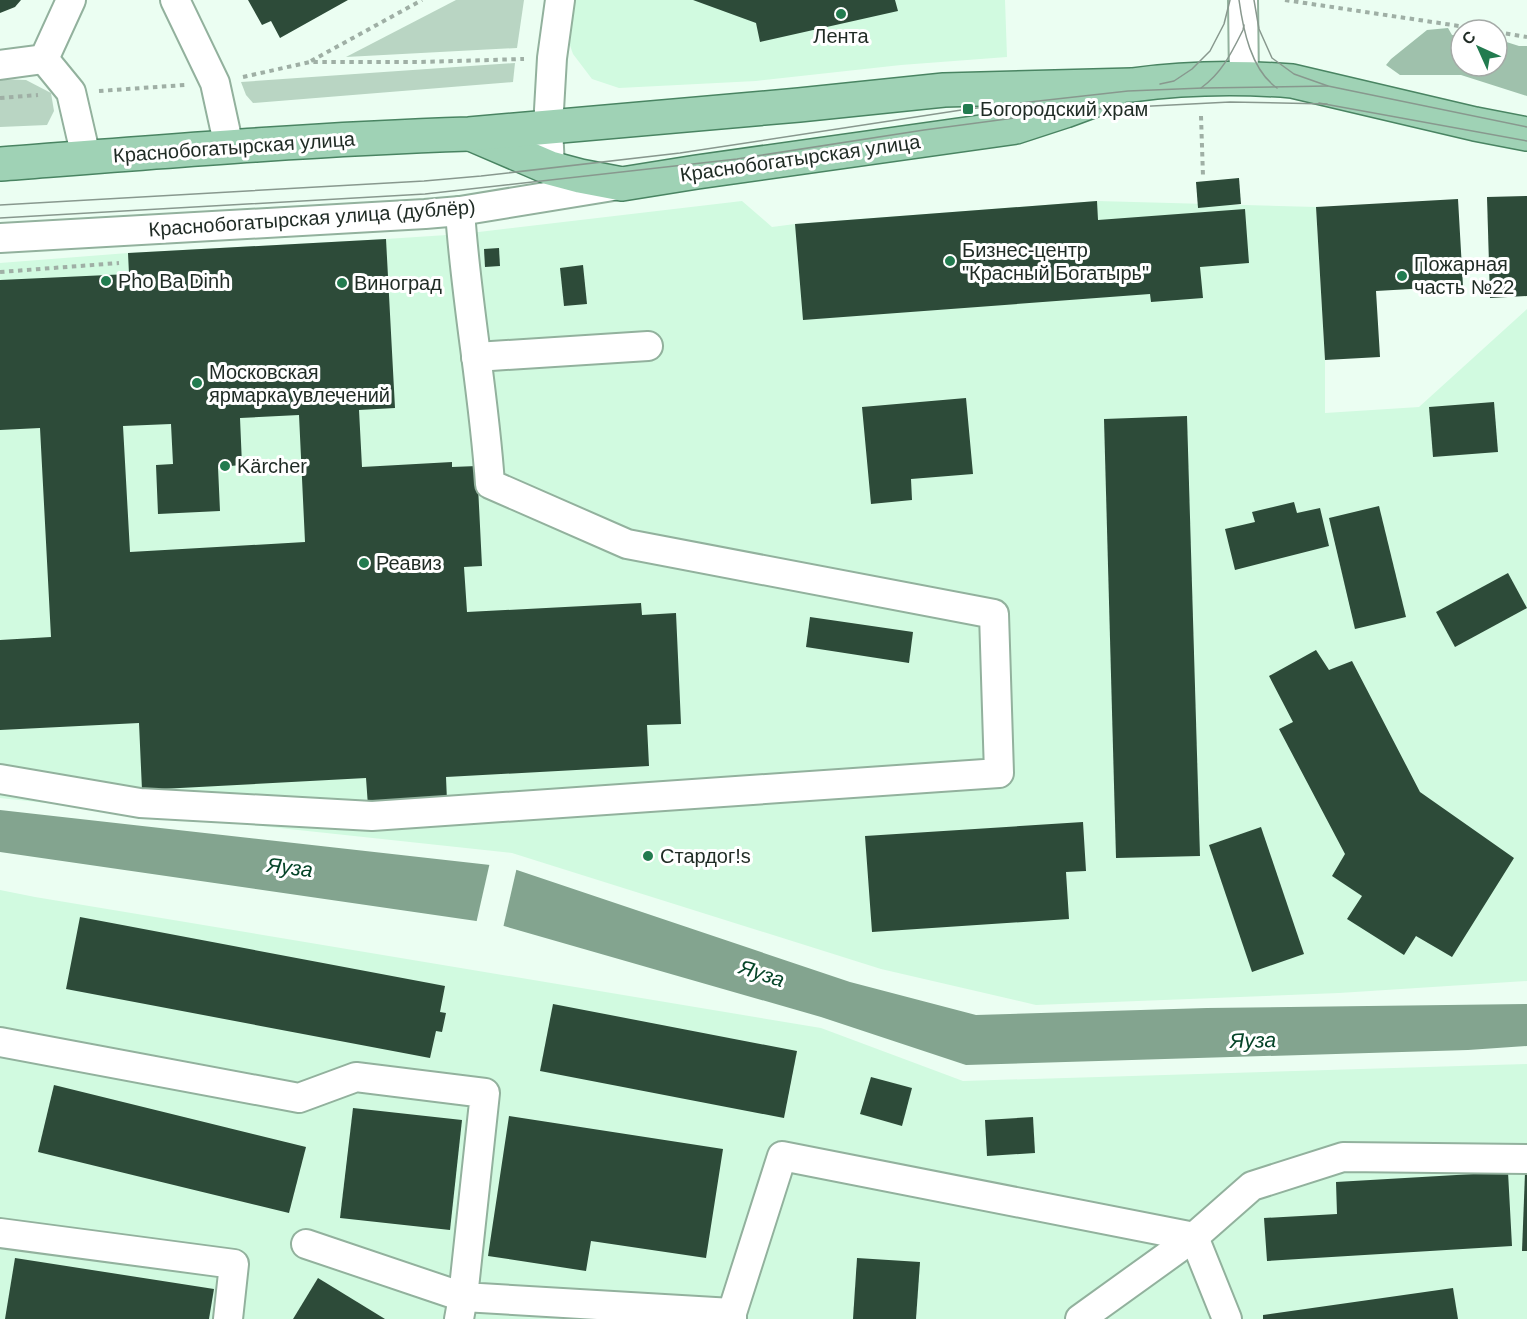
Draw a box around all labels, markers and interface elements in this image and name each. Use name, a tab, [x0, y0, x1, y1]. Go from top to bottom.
marker: Лента	[834, 7, 848, 21]
north arrow	[1449, 18, 1509, 78]
place label: Лента	[813, 25, 870, 47]
text: С	[1459, 27, 1479, 48]
place label: Богородский храм	[980, 98, 1148, 120]
marker: Богородский храм	[961, 102, 975, 116]
street label: Краснобогатырская улица	[112, 128, 357, 166]
street label: Краснобогатырская улица	[678, 130, 922, 186]
street label: Краснобогатырская улица (дублёр)	[148, 196, 476, 240]
place label: Бизнес-центр "Красный Богатырь"	[962, 239, 1149, 284]
place label: Пожарная часть №22	[1414, 253, 1514, 298]
marker: Бизнес-центр "Красный Богатырь"	[943, 254, 957, 268]
marker: Пожарная часть №22	[1395, 269, 1409, 283]
place label: Pho Ba Dinh	[118, 270, 230, 292]
place label: Виноград	[354, 272, 442, 294]
marker: Pho Ba Dinh	[99, 274, 113, 288]
marker: Виноград	[335, 276, 349, 290]
place label: Московская ярмарка увлечений	[209, 361, 390, 406]
marker: Московская ярмарка увлечений	[190, 376, 204, 390]
place label: Kärcher	[237, 455, 307, 477]
marker: Kärcher	[218, 459, 232, 473]
place label: Реавиз	[376, 552, 442, 574]
marker: Реавиз	[357, 556, 371, 570]
place label: Стардог!s	[660, 845, 751, 867]
marker: Стардог!s	[641, 849, 655, 863]
water label: Яуза	[265, 853, 314, 881]
water label: Яуза	[736, 955, 787, 991]
water label: Яуза	[1229, 1028, 1276, 1052]

